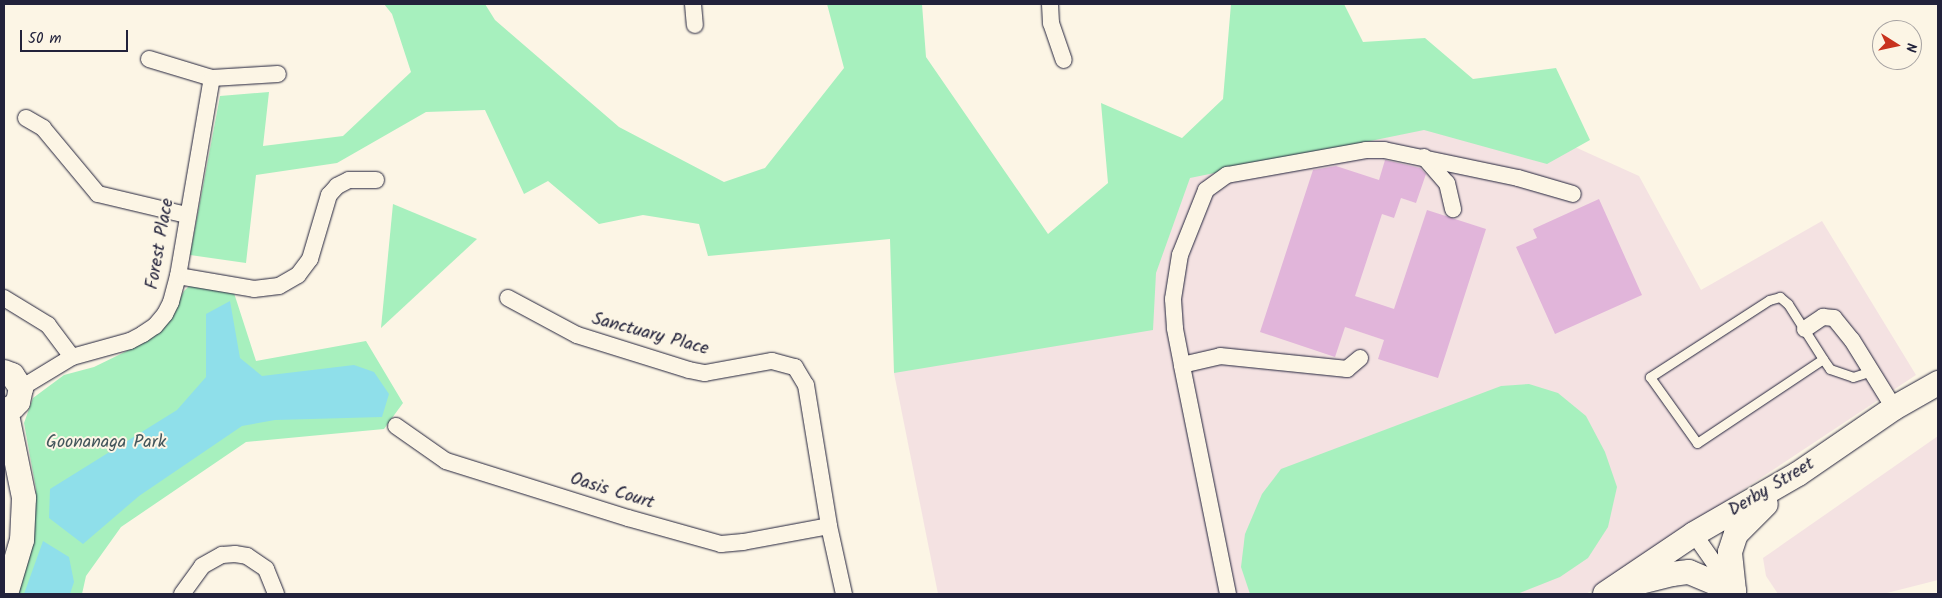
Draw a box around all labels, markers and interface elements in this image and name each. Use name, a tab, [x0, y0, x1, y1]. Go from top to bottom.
scale bar	[22, 20, 130, 52]
north arrow	[1872, 20, 1922, 70]
text: 50 m	[28, 27, 62, 51]
text: N	[1899, 41, 1922, 54]
street label: Forest Place	[142, 197, 180, 291]
street label: Sanctuary Place	[589, 309, 711, 361]
park label: Goonanaga Park	[46, 432, 166, 454]
street label: Derby Street	[1725, 454, 1819, 522]
street label: Oasis Court	[567, 469, 657, 515]

